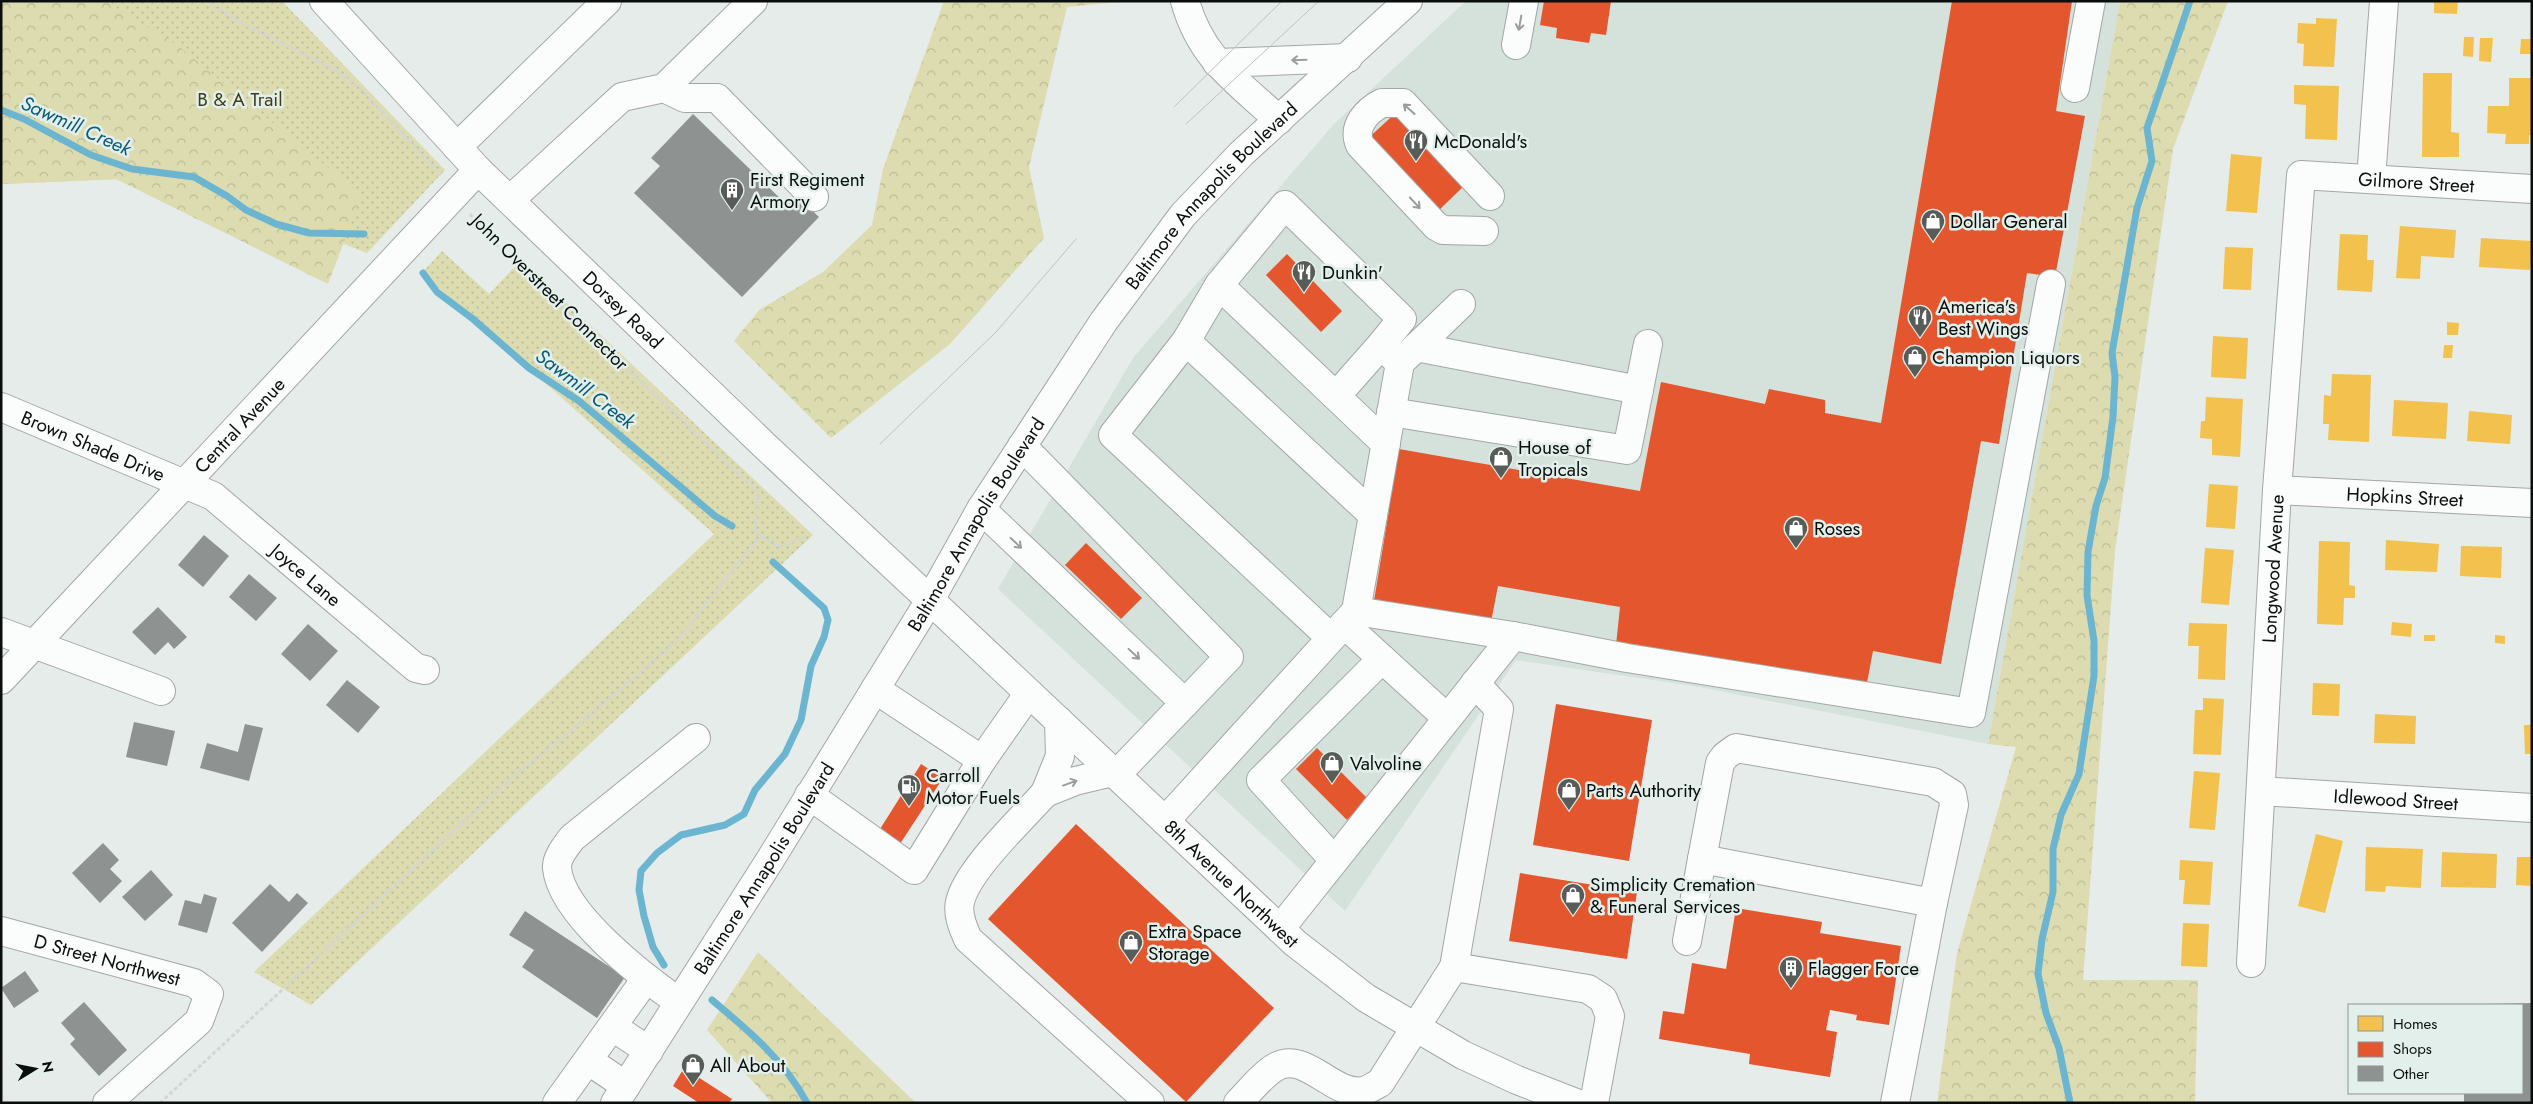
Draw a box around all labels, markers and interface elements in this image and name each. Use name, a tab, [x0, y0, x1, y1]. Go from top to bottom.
one-way arrow	[1515, 15, 1525, 31]
one-way arrow	[1292, 55, 1308, 64]
park label: B & A Trail	[197, 86, 283, 113]
water label: Sawmill Creek	[16, 89, 137, 164]
street label: Baltimore Annapolis Boulevard	[1119, 95, 1303, 295]
one-way arrow	[1403, 103, 1415, 115]
restaurant icon: McDonald's	[1403, 128, 1429, 162]
place label: McDonald's	[1434, 128, 1528, 155]
street label: Gilmore Street	[2357, 165, 2475, 199]
place label: First Regiment Armory	[750, 166, 865, 215]
building icon: First Regiment Armory	[719, 177, 745, 211]
one-way arrow	[1409, 197, 1421, 209]
street label: John Overstreet Connector	[463, 205, 635, 377]
shop icon: Dollar General	[1920, 208, 1946, 242]
place label: Dollar General	[1950, 208, 2068, 235]
restaurant icon: Dunkin'	[1291, 259, 1317, 293]
place label: Dunkin'	[1322, 259, 1383, 286]
street label: Dorsey Road	[577, 264, 669, 355]
place label: America's Best Wings	[1938, 293, 2029, 342]
restaurant icon: America's Best Wings	[1907, 304, 1933, 338]
water label: Sawmill Creek	[529, 342, 642, 437]
shop icon: Champion Liquors	[1902, 344, 1928, 378]
place label: Champion Liquors	[1932, 344, 2080, 371]
street label: Central Avenue	[188, 371, 291, 479]
street label: Brown Shade Drive	[17, 404, 169, 488]
street label: Baltimore Annapolis Boulevard	[900, 412, 1051, 636]
place label: House of Tropicals	[1518, 434, 1591, 483]
shop icon: House of Tropicals	[1488, 445, 1514, 479]
street label: Hopkins Street	[2346, 480, 2464, 513]
street label: Longwood Avenue	[2255, 493, 2290, 644]
shop icon: Roses	[1783, 515, 1809, 549]
place label: Roses	[1814, 515, 1860, 542]
street label: Joyce Lane	[263, 535, 347, 613]
one-way arrow	[1010, 537, 1022, 549]
one-way arrow	[1128, 648, 1141, 660]
shop icon: Valvoline	[1319, 750, 1345, 784]
place label: Valvoline	[1350, 750, 1422, 777]
street label: Baltimore Annapolis Boulevard	[687, 757, 841, 980]
place label: Carroll Motor Fuels	[926, 762, 1020, 811]
fuel station icon: Carroll Motor Fuels	[896, 773, 922, 807]
shop icon: Parts Authority	[1556, 777, 1582, 811]
place label: Parts Authority	[1586, 777, 1701, 804]
one-way arrow	[1062, 778, 1077, 787]
street label: Idlewood Street	[2333, 782, 2459, 817]
street label: 8th Avenue Northwest	[1158, 813, 1306, 954]
place label: Simplicity Cremation & Funeral Services	[1590, 871, 1756, 920]
shop icon: Simplicity Cremation & Funeral Services	[1560, 882, 1586, 916]
place label: Extra Space Storage	[1148, 918, 1242, 967]
street label: D Street Northwest	[31, 927, 184, 992]
shop icon: Extra Space Storage	[1118, 929, 1144, 963]
building icon: Flagger Force	[1778, 955, 1804, 989]
place label: Flagger Force	[1808, 955, 1919, 982]
legend	[2348, 1004, 2523, 1094]
text: Homes	[2393, 1013, 2437, 1035]
text: Shops	[2393, 1038, 2432, 1060]
north arrow	[10, 1044, 60, 1094]
shop icon: All About	[680, 1052, 706, 1086]
place label: All About	[710, 1052, 786, 1079]
text: N	[37, 1060, 59, 1074]
text: Other	[2393, 1063, 2430, 1085]

